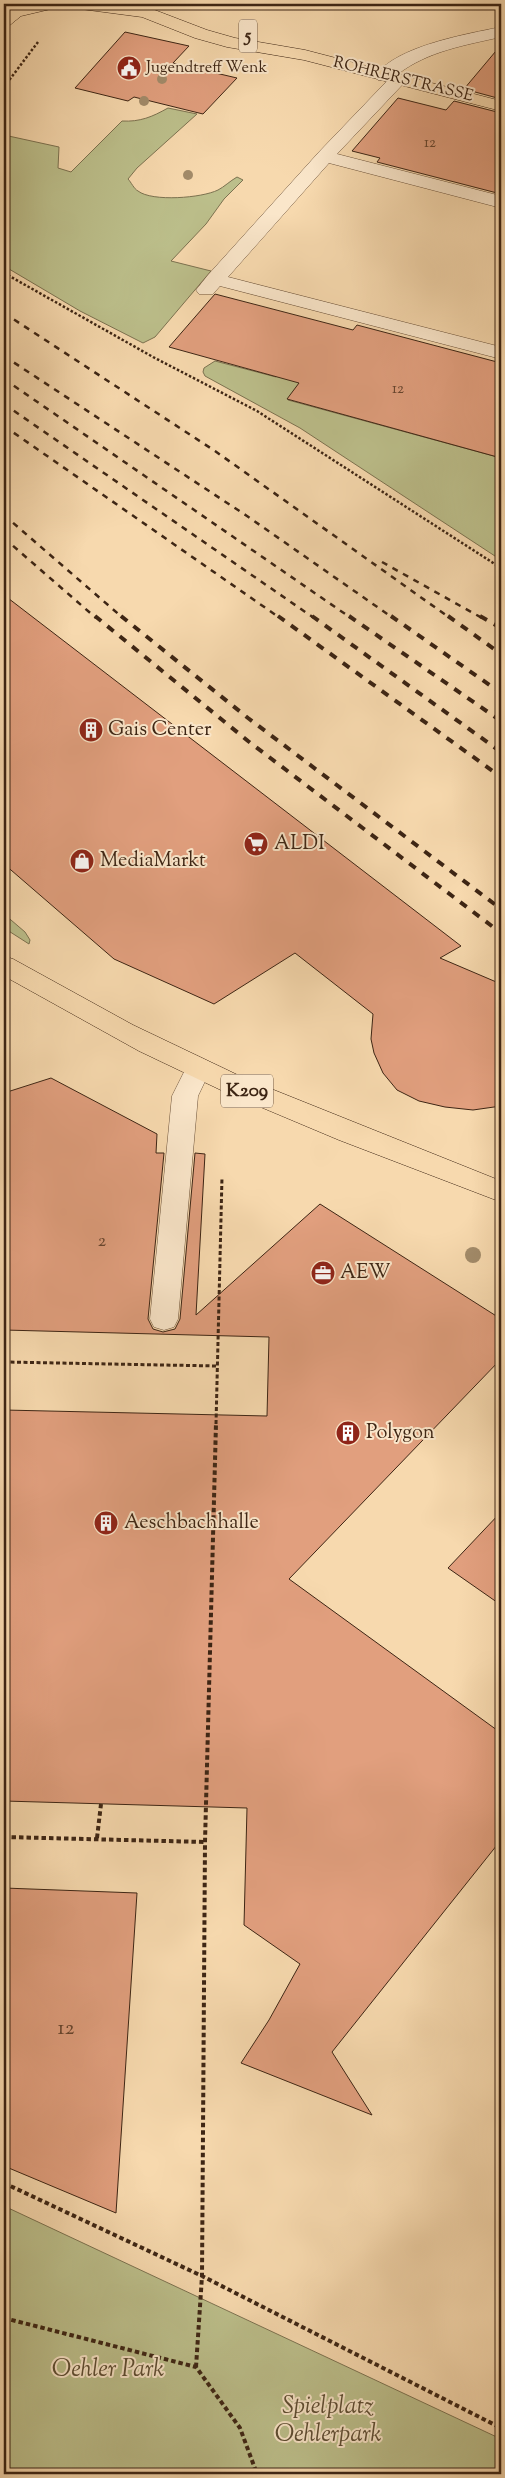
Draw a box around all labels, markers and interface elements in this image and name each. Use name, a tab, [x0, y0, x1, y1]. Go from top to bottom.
road number: 5	[239, 20, 257, 52]
street label: ROHRERSTRASSE	[331, 51, 476, 109]
public building icon: Jugendtreff Wenk	[116, 55, 142, 81]
place label: Jugendtreff Wenk	[145, 57, 267, 80]
house number: 12	[424, 133, 436, 154]
house number: 12	[392, 379, 404, 400]
place label: Gais Center	[108, 716, 212, 745]
building icon: Gais Center	[78, 717, 104, 743]
place label: ALDI	[274, 830, 325, 859]
supermarket icon: ALDI	[243, 831, 269, 857]
place label: MediaMarkt	[100, 847, 206, 876]
shop icon: MediaMarkt	[69, 848, 95, 874]
road number: K209	[221, 1074, 273, 1108]
house number: 2	[98, 1229, 107, 1255]
place label: AEW	[340, 1259, 391, 1288]
office icon: AEW	[310, 1260, 336, 1286]
place label: Polygon	[366, 1419, 435, 1448]
building icon: Polygon	[335, 1420, 361, 1446]
place label: Aeschbachhalle	[124, 1509, 259, 1538]
building icon: Aeschbachhalle	[93, 1510, 119, 1536]
house number: 12	[58, 2014, 75, 2044]
park label: Oehler Park	[52, 2353, 164, 2387]
park label: Spielplatz Oehlerpark	[275, 2390, 381, 2452]

